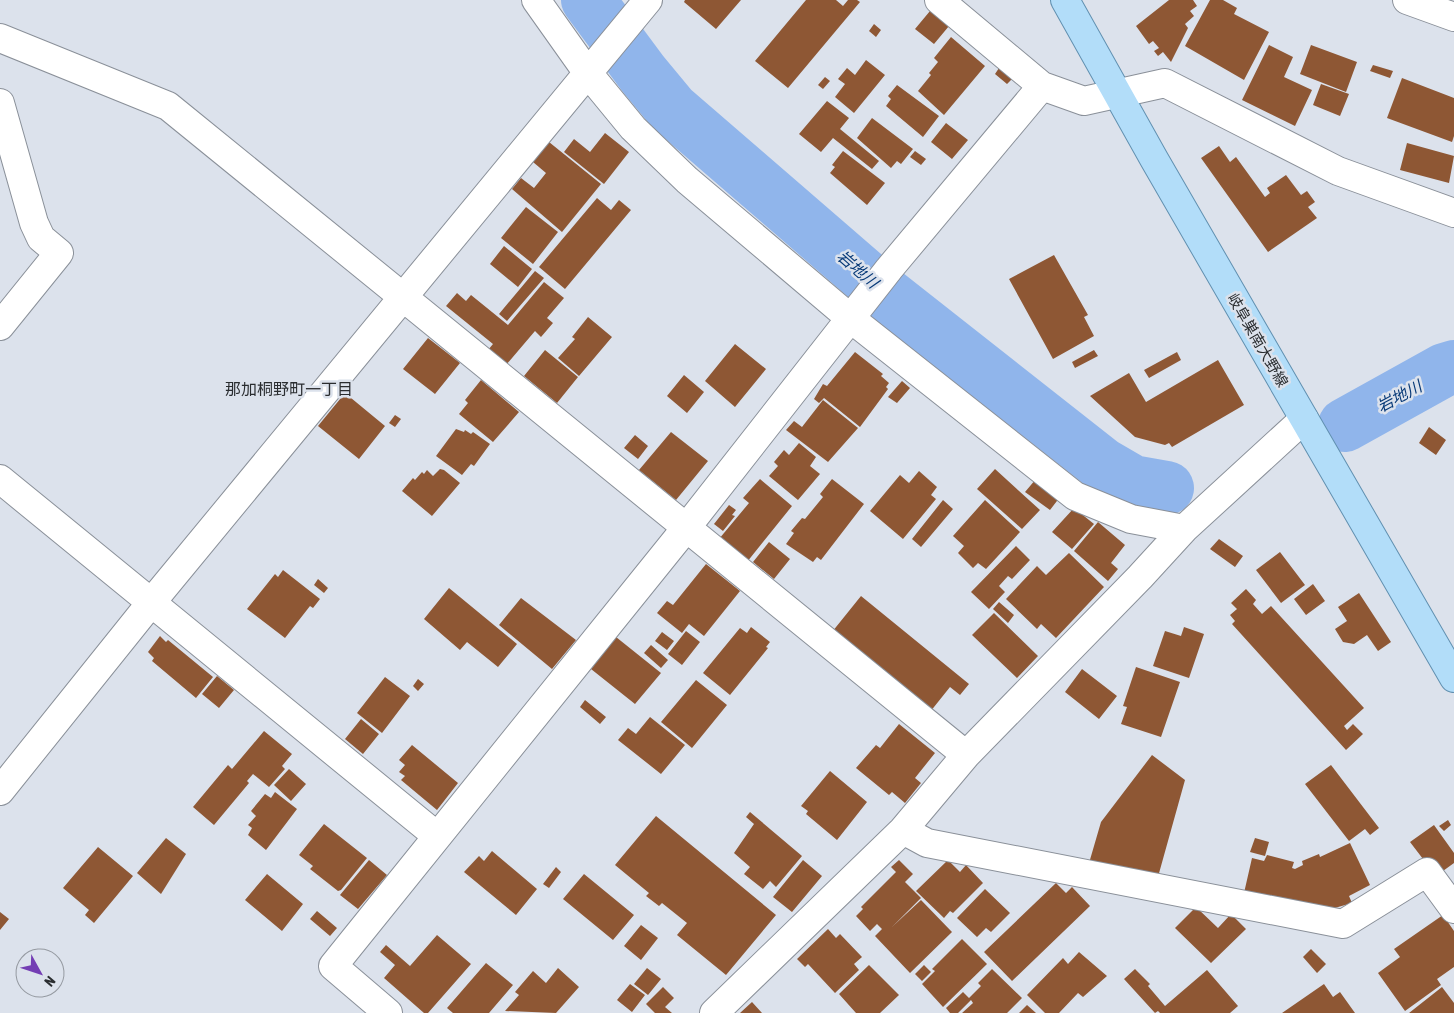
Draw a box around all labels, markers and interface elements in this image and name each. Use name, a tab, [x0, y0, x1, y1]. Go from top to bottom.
water label: 岩地川	[834, 246, 884, 293]
street label: 岐阜巣南大野線	[1224, 290, 1292, 390]
water label: 岩地川	[1374, 376, 1426, 415]
district label: 那加桐野町一丁目	[225, 380, 353, 398]
north arrow	[15, 948, 65, 998]
text: N	[41, 973, 59, 990]

